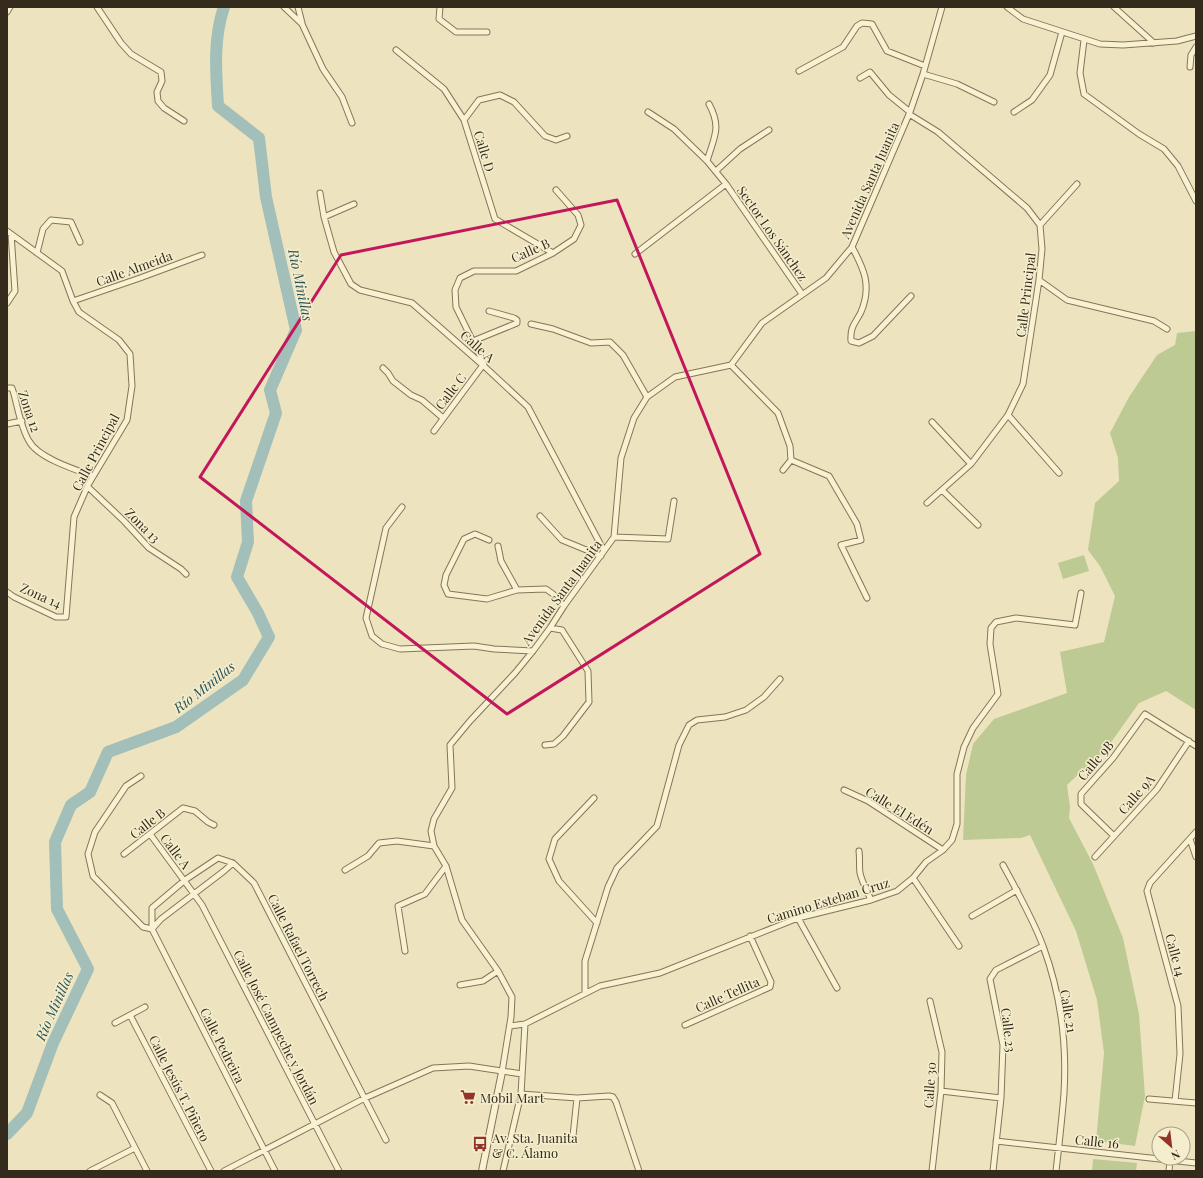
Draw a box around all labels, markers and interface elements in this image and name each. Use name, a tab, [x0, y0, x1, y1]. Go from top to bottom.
street label: Avenida Santa Juanita	[835, 119, 903, 242]
street label: Calle D	[471, 128, 499, 174]
street label: Sector Los Sánchez	[734, 182, 812, 284]
street label: Calle B	[508, 234, 552, 266]
street label: Calle Almeida	[94, 246, 175, 290]
water label: Río Minillas	[284, 246, 318, 323]
street label: Calle Principal	[1011, 251, 1039, 338]
street label: Calle A	[457, 326, 499, 366]
street label: Calle C	[431, 369, 469, 413]
street label: Zona 12	[15, 388, 45, 434]
street label: Calle Principal	[67, 410, 123, 494]
street label: Zona 13	[122, 504, 164, 546]
street label: Avenida Santa Juanita	[517, 536, 605, 649]
street label: Zona 14	[18, 578, 64, 612]
water label: Río Minillas	[169, 657, 239, 718]
street label: Calle 9B	[1073, 736, 1117, 784]
street label: Calle 9A	[1114, 770, 1158, 817]
street label: Calle El Edén	[863, 782, 937, 838]
street label: Calle B	[126, 804, 168, 842]
street label: Calle A	[157, 830, 195, 873]
street label: Camino Esteban Cruz	[765, 873, 891, 927]
street label: Calle Rafael Torrech	[265, 891, 334, 1004]
street label: Calle 14	[1162, 932, 1190, 978]
street label: Calle José Campeche y Jordán	[230, 947, 324, 1108]
water label: Río Minillas	[30, 968, 78, 1044]
street label: Calle Tellita	[692, 972, 762, 1016]
street label: Calle 21	[1057, 988, 1081, 1034]
street label: Calle Pedreira	[197, 1004, 249, 1086]
street label: Calle 23	[998, 1007, 1020, 1053]
street label: Calle Jesús T. Piñero	[146, 1032, 214, 1144]
street label: Calle 30	[919, 1061, 939, 1109]
supermarket icon: Mobil Mart	[459, 1088, 477, 1106]
place label: Mobil Mart	[480, 1089, 545, 1106]
north arrow	[1151, 1126, 1191, 1166]
place label: Av. Sta. Juanita & C. Álamo	[491, 1129, 578, 1161]
street label: Calle 16	[1074, 1130, 1120, 1152]
bus stop icon: Av. Sta. Juanita & C. Álamo	[471, 1135, 489, 1153]
text: N	[1169, 1147, 1183, 1164]

